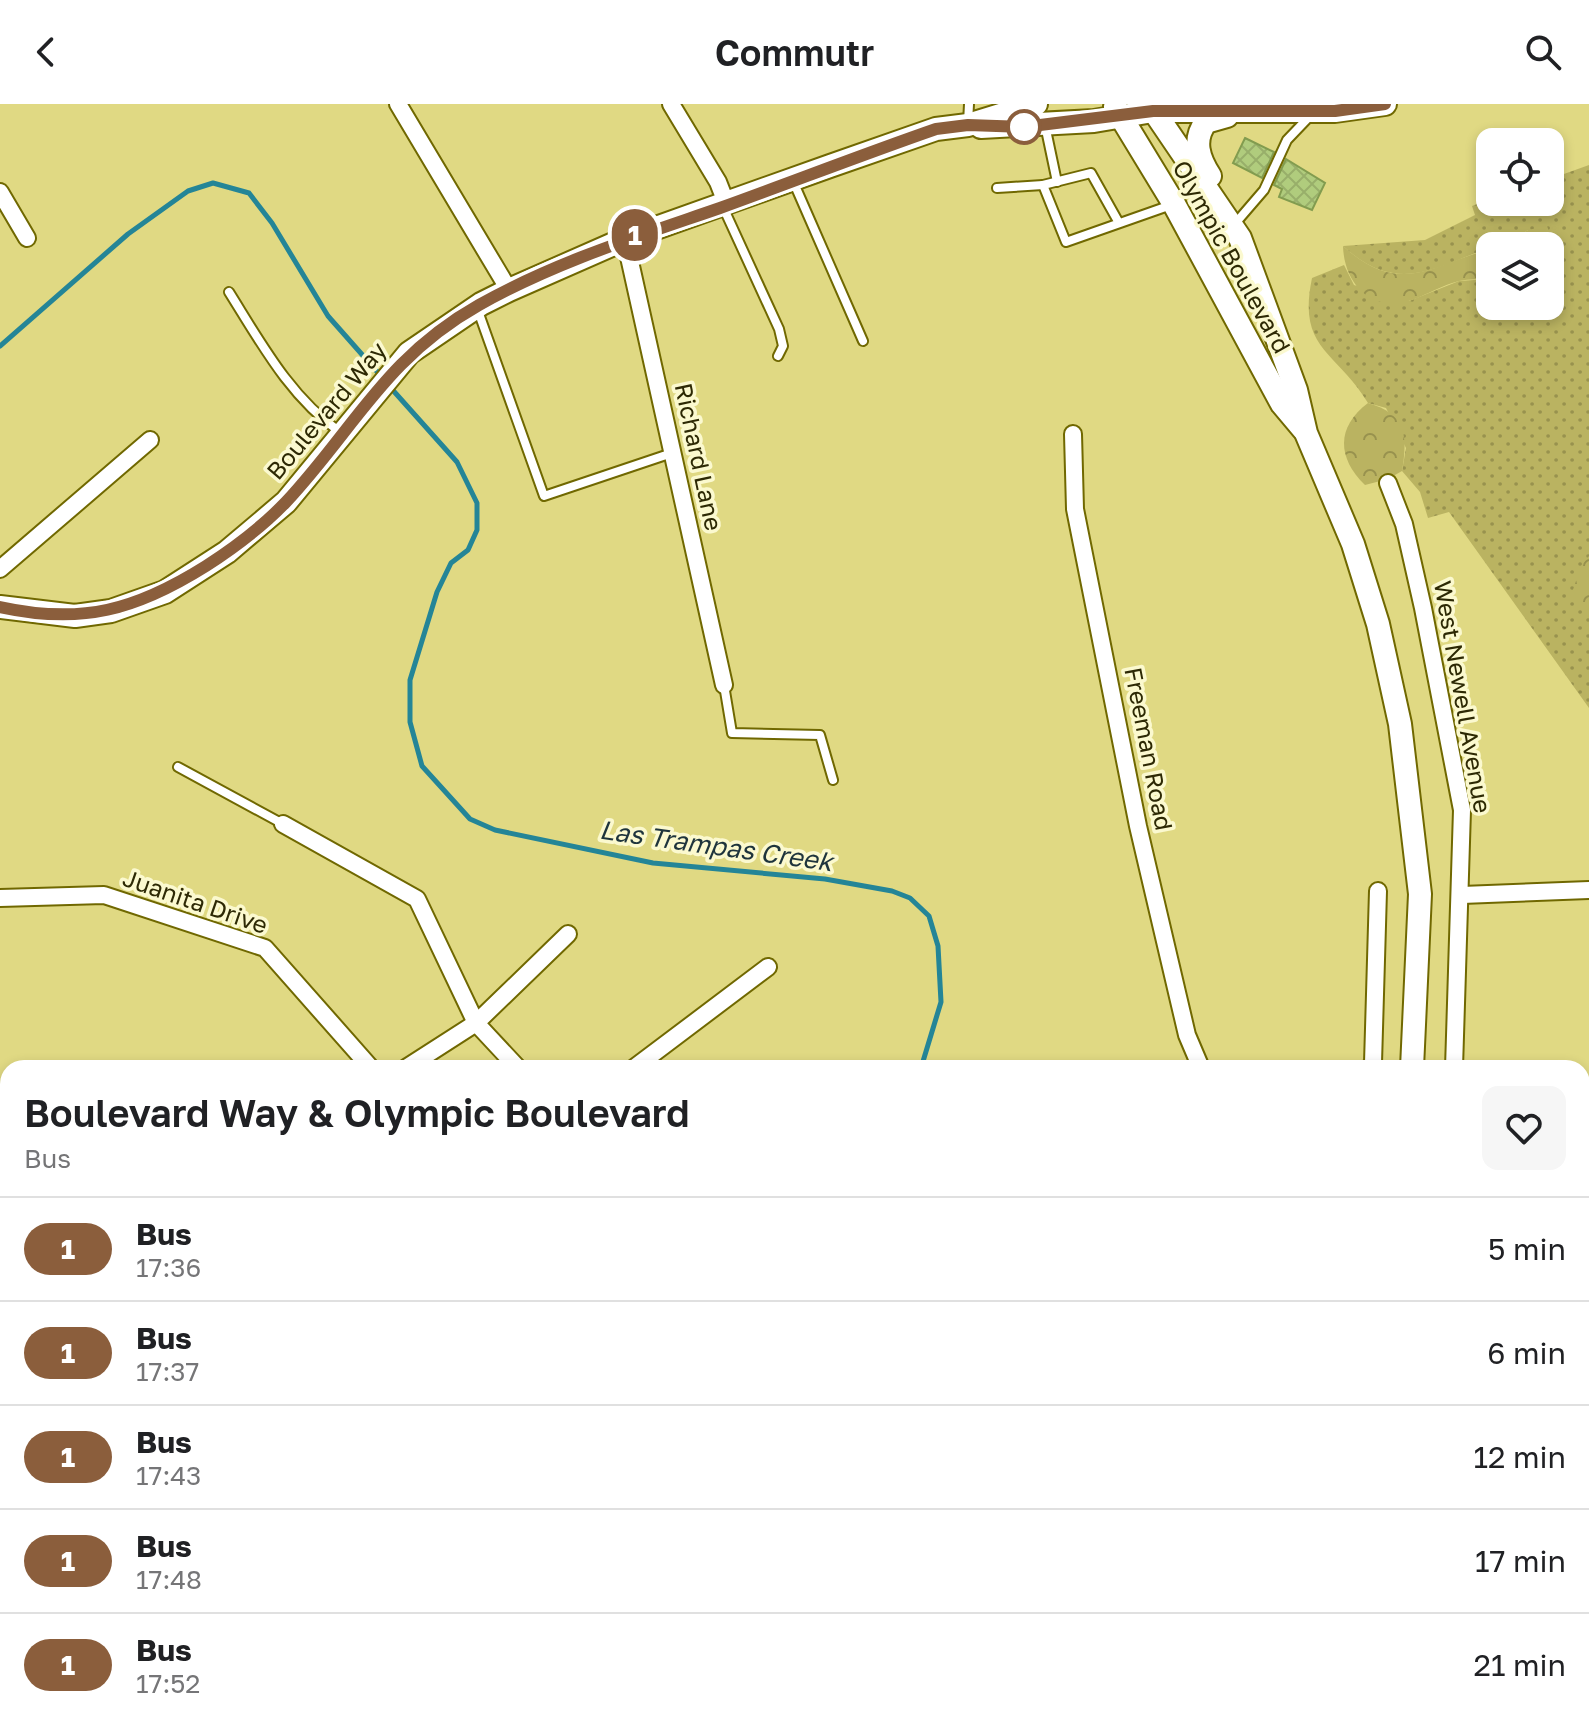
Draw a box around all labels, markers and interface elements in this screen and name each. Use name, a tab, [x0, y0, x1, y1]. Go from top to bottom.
icon: back	[24, 30, 68, 74]
icon: search	[1521, 30, 1565, 74]
text: Commutr	[715, 31, 874, 74]
unlabelled marker	[1007, 110, 1041, 144]
map controls	[1476, 128, 1564, 320]
button: locate	[1476, 128, 1564, 216]
street label: Olympic Boulevard	[1167, 155, 1297, 358]
line badge: 1	[609, 209, 661, 261]
text: 1	[628, 218, 642, 251]
button: layers	[1476, 232, 1564, 320]
street label: Boulevard Way	[260, 335, 392, 485]
street label: Richard Lane	[670, 380, 729, 533]
street label: West Newell Avenue	[1429, 578, 1498, 815]
street label: Freeman Road	[1119, 665, 1180, 833]
water label: Las Trampas Creek	[598, 814, 837, 878]
street label: Juanita Drive	[119, 862, 272, 939]
button: heart	[1482, 1086, 1566, 1170]
text: Boulevard Way & Olympic Boulevard	[24, 1090, 690, 1135]
text: Bus	[24, 1143, 71, 1174]
text: Bus	[136, 1216, 192, 1252]
text: 5 min	[1488, 1231, 1566, 1267]
text: 1	[61, 1232, 75, 1265]
text: 17:36	[136, 1252, 201, 1283]
text: Bus	[136, 1320, 192, 1356]
text: 6 min	[1487, 1335, 1566, 1371]
text: 1	[61, 1336, 75, 1369]
text: 17:37	[136, 1356, 199, 1387]
text: Bus	[136, 1424, 192, 1460]
text: 12 min	[1474, 1439, 1566, 1475]
text: 1	[61, 1440, 75, 1473]
text: 17:43	[136, 1460, 201, 1491]
text: Bus	[136, 1528, 192, 1564]
text: 17 min	[1475, 1543, 1566, 1579]
text: 1	[61, 1544, 75, 1577]
text: 17:48	[136, 1564, 202, 1595]
text: Bus	[136, 1632, 192, 1668]
text: 21 min	[1474, 1647, 1566, 1683]
text: 1	[61, 1648, 75, 1681]
text: 17:52	[136, 1668, 200, 1699]

